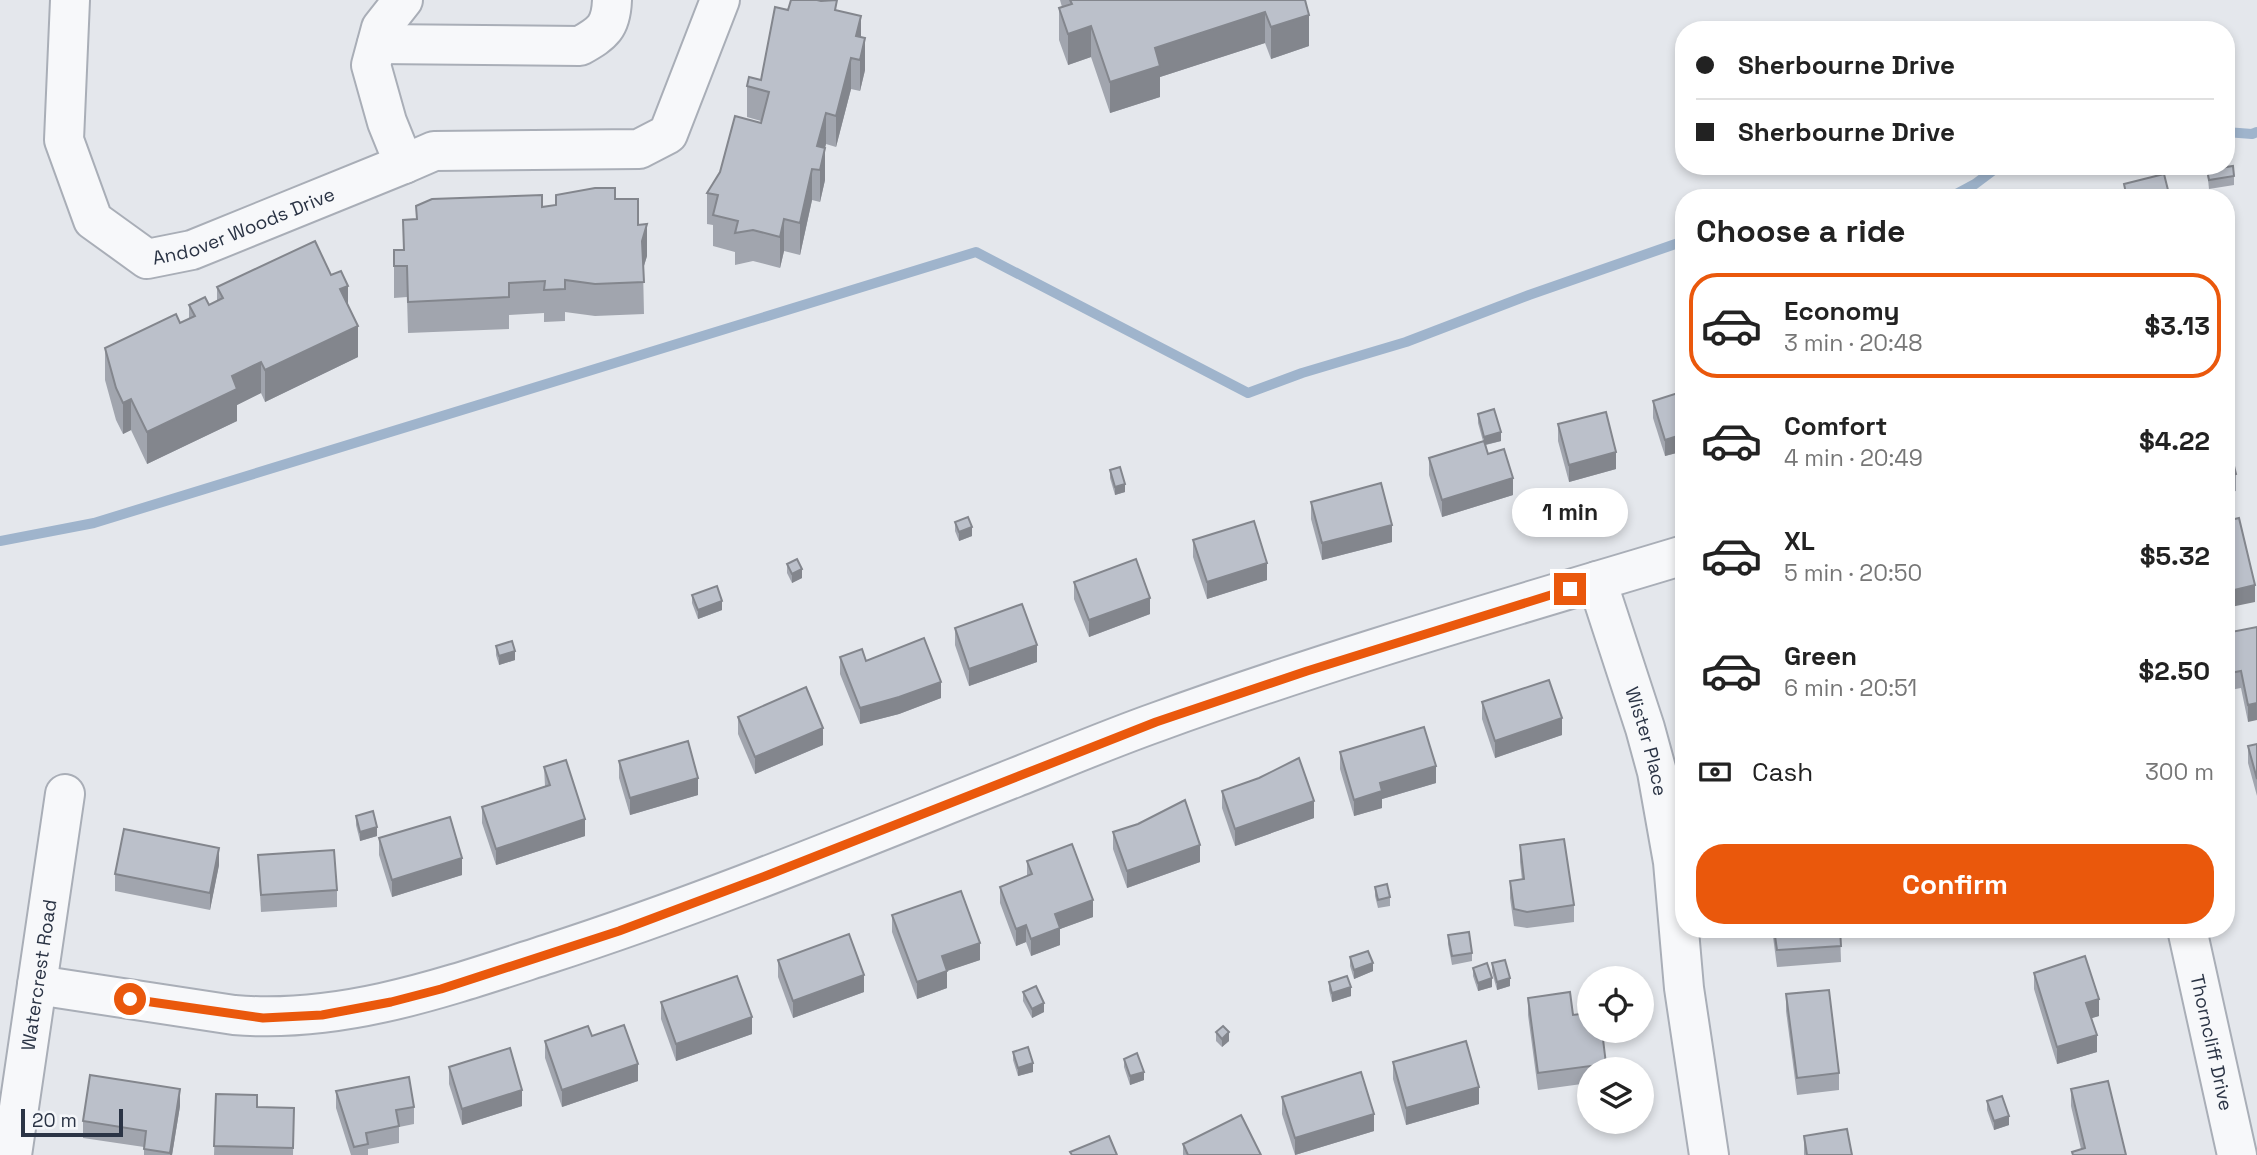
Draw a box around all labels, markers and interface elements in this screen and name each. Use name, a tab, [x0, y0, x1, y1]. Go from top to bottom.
text: Sherbourne Drive	[1738, 48, 1955, 82]
text: Sherbourne Drive	[1738, 115, 1955, 149]
street label: Andover Woods Drive	[150, 181, 338, 270]
text: Choose a ride	[1696, 211, 1906, 251]
icon: car	[1700, 294, 1763, 357]
text: Economy	[1784, 294, 1900, 328]
text: $3.13	[2144, 309, 2210, 343]
text: 3 min · 20:48	[1784, 328, 1923, 358]
icon: car	[1700, 409, 1763, 472]
text: Comfort	[1784, 409, 1887, 443]
text: $4.22	[2139, 424, 2210, 458]
text: 4 min · 20:49	[1784, 443, 1923, 473]
callout: 1 min	[1512, 488, 1628, 536]
text: 1 min	[1542, 497, 1598, 527]
icon: car	[1700, 524, 1763, 587]
text: XL	[1784, 524, 1815, 558]
text: $5.32	[2140, 539, 2210, 573]
text: 5 min · 20:50	[1784, 558, 1922, 588]
route end	[1554, 573, 1586, 605]
icon: car	[1700, 639, 1763, 702]
text: Green	[1784, 639, 1857, 673]
text: $2.50	[2139, 654, 2210, 688]
text: 6 min · 20:51	[1784, 673, 1917, 703]
street label: Wister Place	[1620, 683, 1673, 798]
icon: cash	[1696, 753, 1734, 791]
text: Cash	[1752, 755, 1813, 789]
text: 300 m	[2145, 757, 2214, 787]
button: Confirm	[1696, 844, 2214, 924]
street label: Watercrest Road	[15, 898, 62, 1052]
map controls	[1577, 966, 1654, 1134]
button: locate	[1577, 966, 1654, 1043]
street label: Thorncliff Drive	[2185, 972, 2239, 1113]
route start	[114, 983, 146, 1015]
button: layers	[1577, 1057, 1654, 1134]
scale bar	[21, 1106, 122, 1138]
text: 20 m	[32, 1108, 77, 1133]

